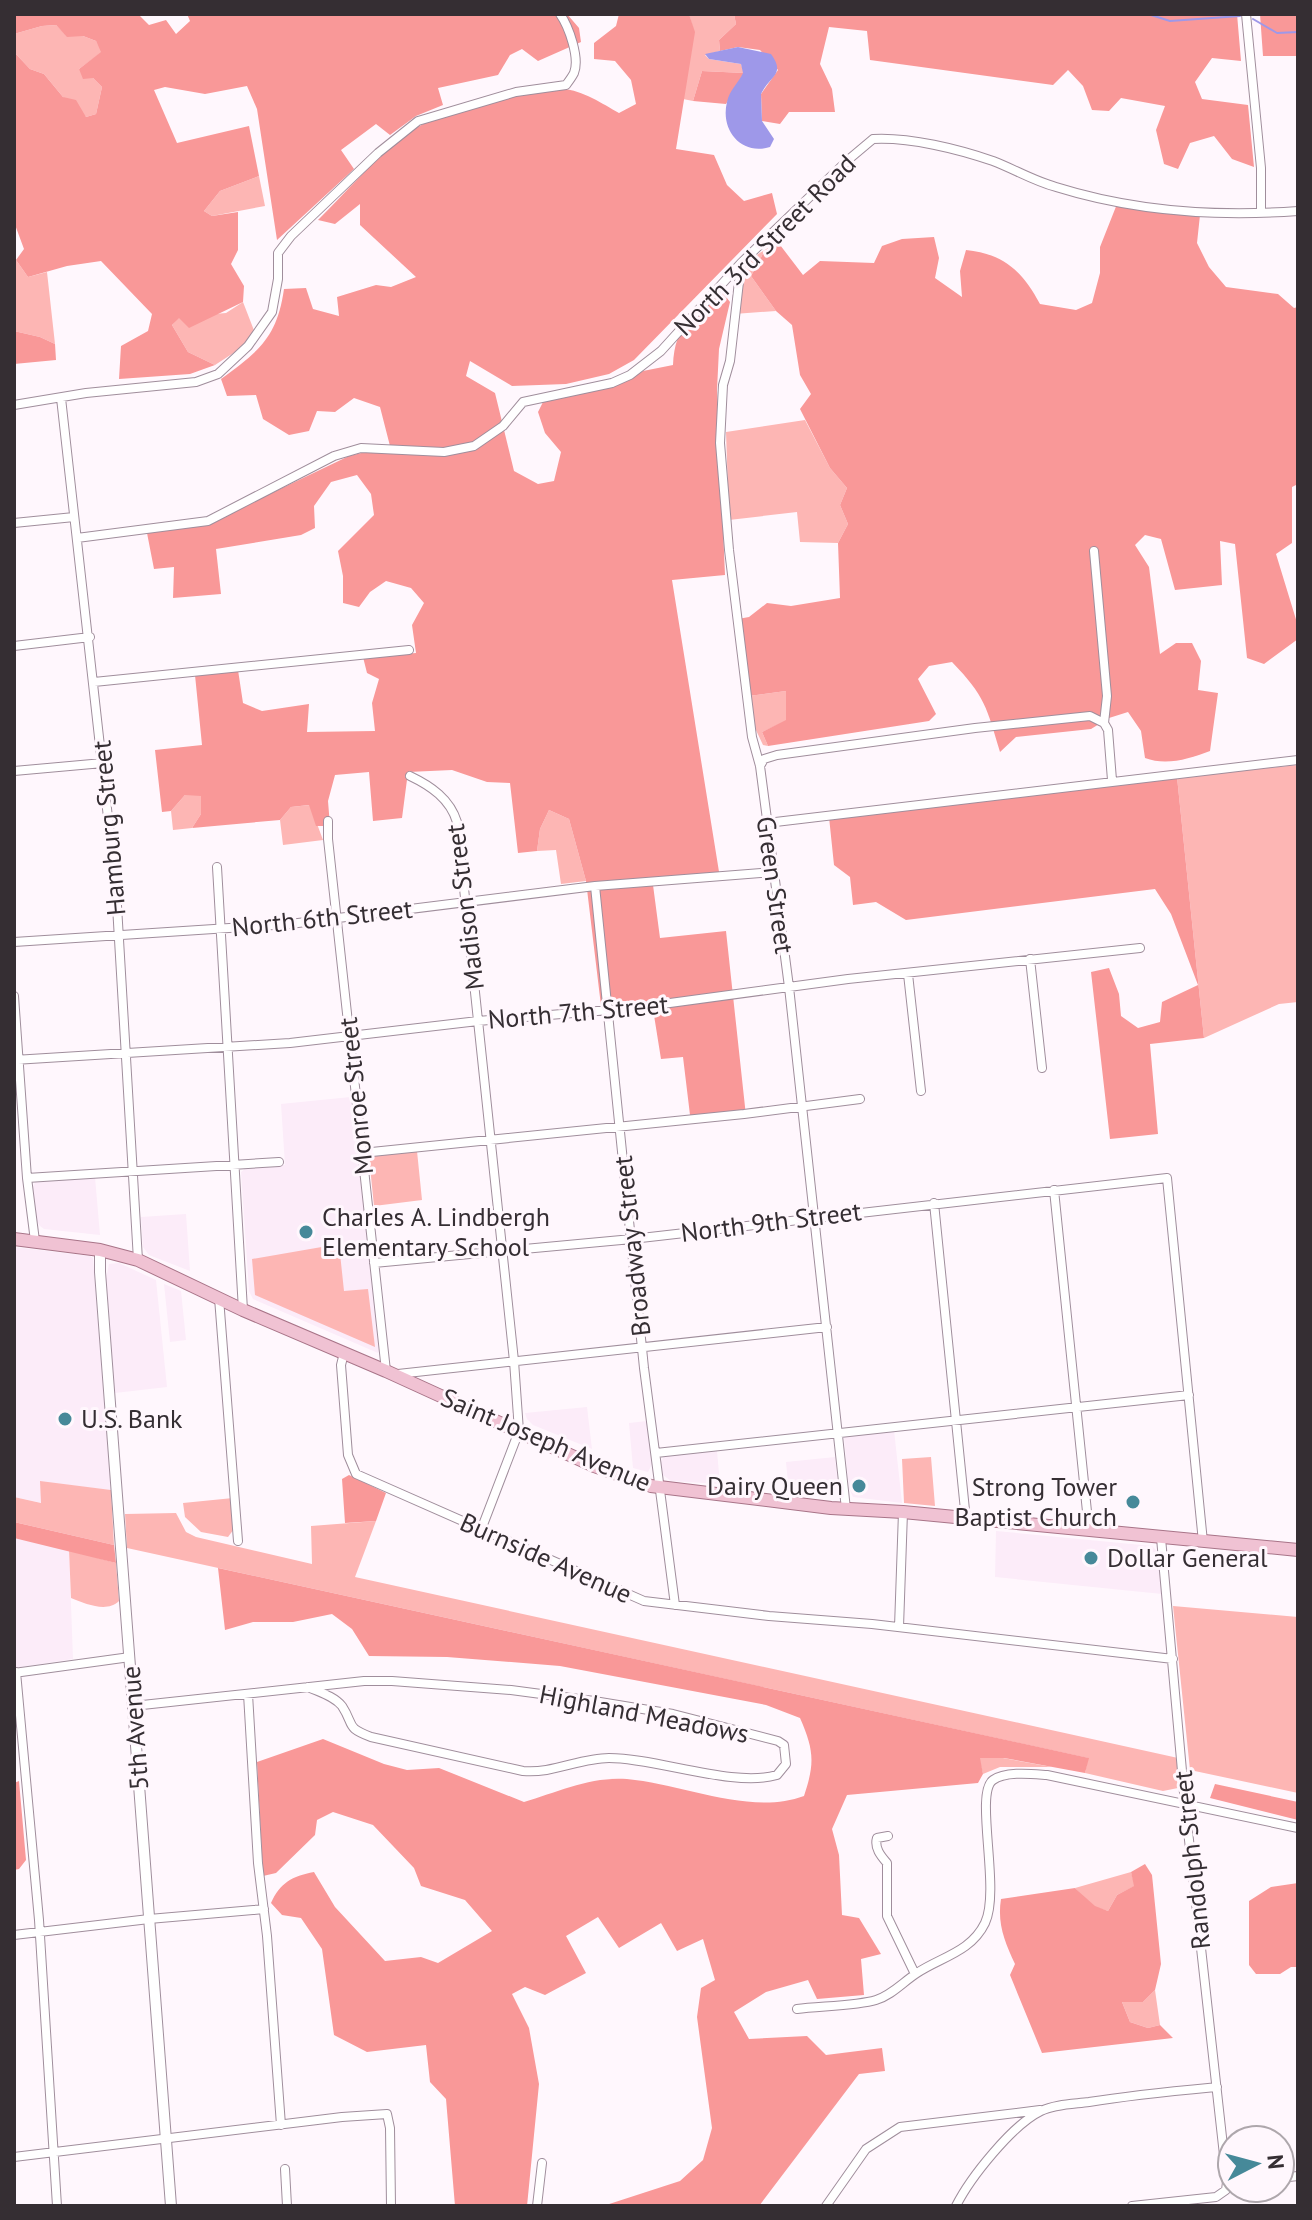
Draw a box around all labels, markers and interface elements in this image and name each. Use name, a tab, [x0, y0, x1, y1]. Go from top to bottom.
street label: North 3rd Street Road	[667, 147, 862, 342]
street label: Hamburg Street	[84, 739, 133, 917]
street label: Green Street	[750, 814, 801, 956]
street label: Madison Street	[438, 822, 491, 992]
street label: North 6th Street	[230, 892, 414, 943]
street label: North 7th Street	[486, 987, 670, 1036]
street label: Monroe Street	[331, 1016, 380, 1176]
street label: Broadway Street	[606, 1154, 657, 1338]
street label: North 9th Street	[679, 1194, 863, 1249]
place label: Charles A. Lindbergh Elementary School	[322, 1200, 550, 1263]
marker: Charles A. Lindbergh Elementary School	[297, 1223, 315, 1241]
street label: Saint Joseph Avenue	[436, 1380, 656, 1499]
place label: U.S. Bank	[81, 1402, 183, 1435]
marker: U.S. Bank	[56, 1410, 74, 1428]
place label: Dairy Queen	[707, 1469, 843, 1502]
place label: Strong Tower Baptist Church	[954, 1470, 1117, 1533]
marker: Dairy Queen	[850, 1477, 868, 1495]
marker: Strong Tower Baptist Church	[1124, 1493, 1142, 1511]
street label: Burnside Avenue	[455, 1505, 637, 1610]
place label: Dollar General	[1107, 1541, 1268, 1574]
marker: Dollar General	[1082, 1549, 1100, 1567]
street label: 5th Avenue	[114, 1665, 155, 1791]
street label: Highland Meadows	[537, 1677, 752, 1750]
street label: Randolph Street	[1166, 1769, 1217, 1951]
north arrow	[1216, 2124, 1296, 2204]
text: N	[1261, 2153, 1291, 2171]

